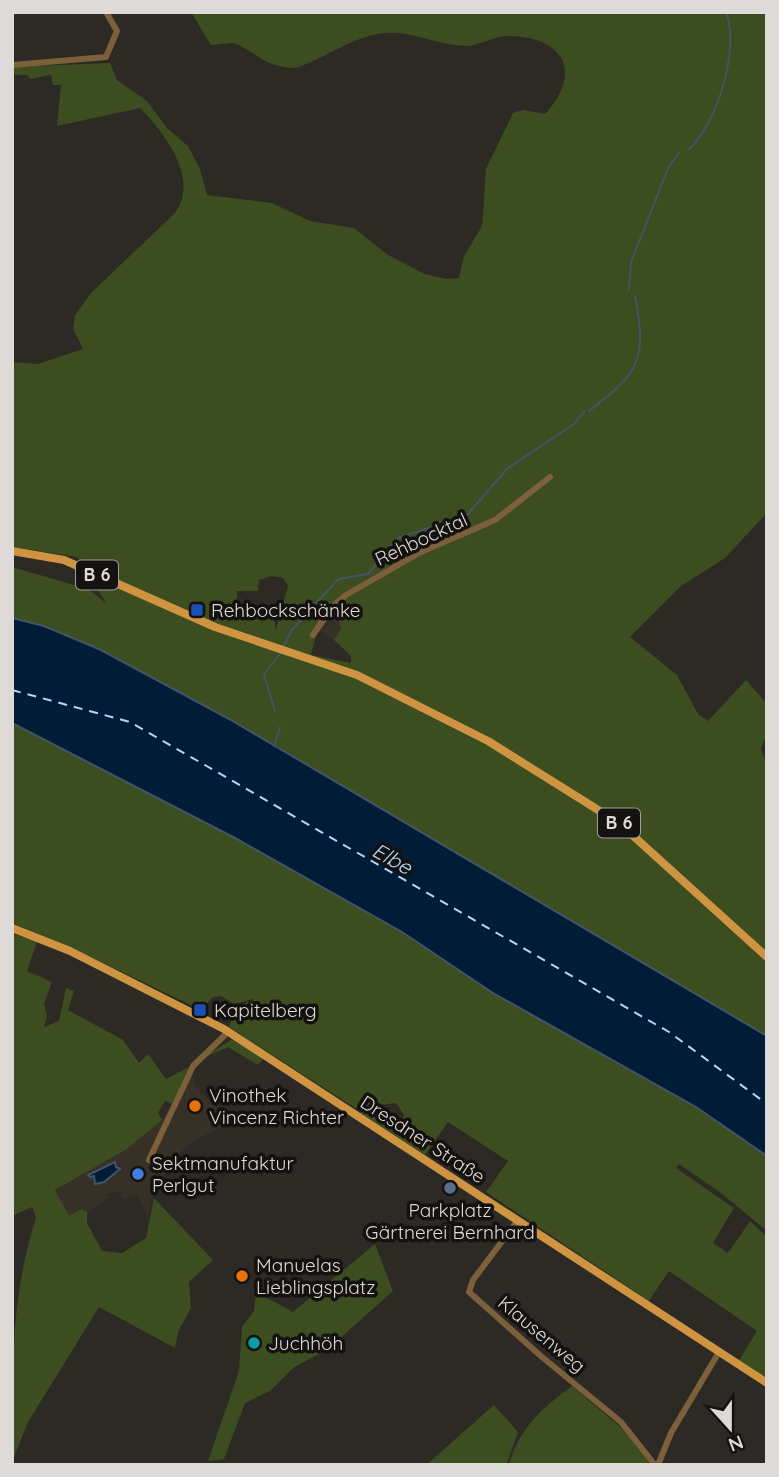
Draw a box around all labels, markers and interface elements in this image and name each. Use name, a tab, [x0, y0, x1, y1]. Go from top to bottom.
street label: Rehbocktal	[371, 507, 471, 571]
road number: B 6	[76, 560, 118, 590]
place label: Rehbockschänke	[211, 598, 361, 622]
marker: Rehbockschänke	[189, 602, 205, 618]
road number: B 6	[598, 808, 640, 838]
water label: Elbe	[368, 837, 418, 880]
place label: Kapitelberg	[214, 998, 317, 1022]
marker: Kapitelberg	[192, 1002, 208, 1018]
place label: Vinothek Vincenz Richter	[209, 1083, 345, 1129]
street label: Dresdner Straße	[356, 1090, 490, 1188]
marker: Vinothek Vincenz Richter	[187, 1098, 203, 1114]
place label: Sektmanufaktur Perlgut	[152, 1151, 294, 1197]
marker: Sektmanufaktur Perlgut	[130, 1166, 146, 1182]
marker: Parkplatz Gärtnerei Bernhard	[442, 1180, 458, 1196]
place label: Parkplatz Gärtnerei Bernhard	[365, 1198, 535, 1244]
place label: Manuelas Lieblingsplatz	[256, 1253, 375, 1299]
marker: Manuelas Lieblingsplatz	[234, 1268, 250, 1284]
street label: Klausenweg	[493, 1290, 591, 1378]
place label: Juchhöh	[268, 1331, 343, 1355]
marker: Juchhöh	[246, 1335, 262, 1351]
north arrow	[695, 1393, 765, 1463]
text: N	[725, 1430, 747, 1458]

